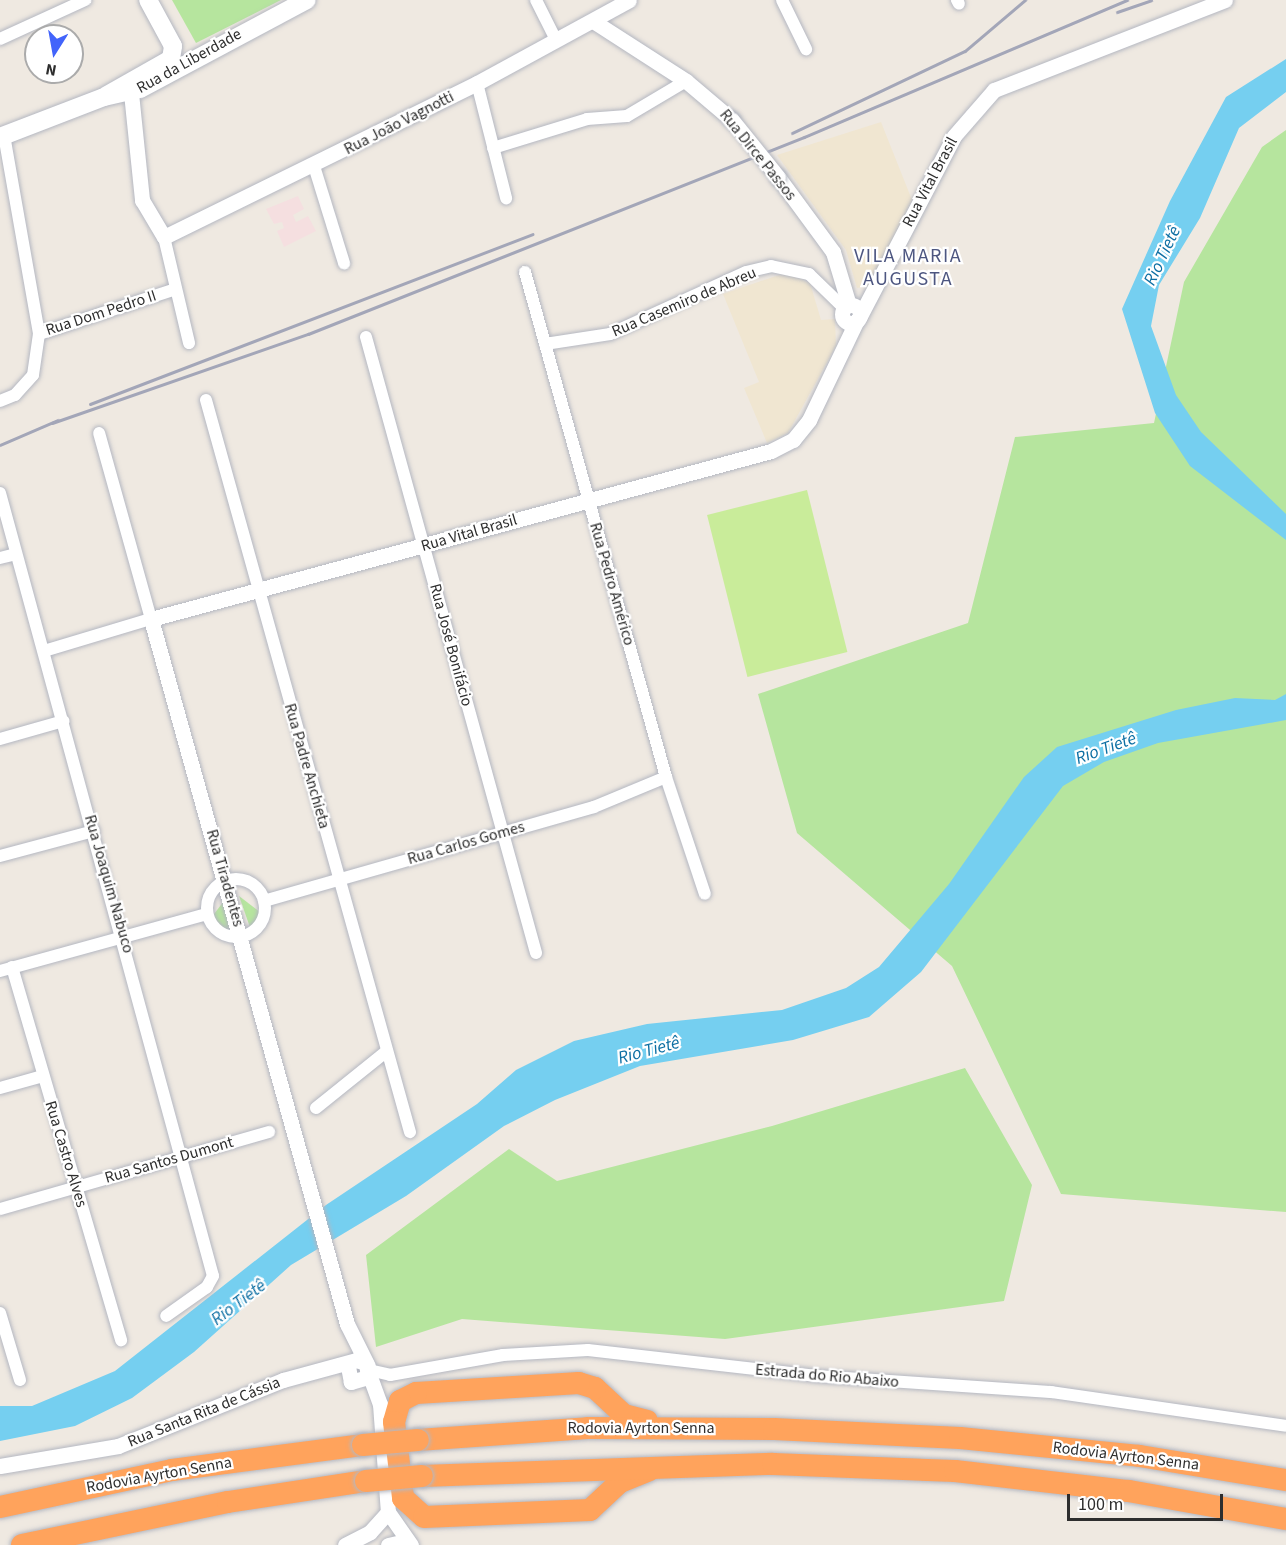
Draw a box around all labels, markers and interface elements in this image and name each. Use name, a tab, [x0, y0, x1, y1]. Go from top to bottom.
north arrow	[24, 24, 84, 84]
street label: Rua da Liberdade	[133, 24, 245, 98]
text: N	[44, 58, 58, 82]
street label: Rua João Vagnotti	[341, 87, 457, 159]
street label: Rua Dirce Passos	[715, 106, 801, 204]
street label: Rua Vital Brasil	[898, 134, 962, 230]
water label: Rio Tietê	[1140, 223, 1186, 289]
district label: VILA MARIA AUGUSTA	[854, 244, 962, 291]
street label: Rua Casemiro de Abreu	[609, 263, 759, 341]
street label: Rua Dom Pedro II	[43, 286, 159, 340]
street label: Rua Vital Brasil	[419, 510, 519, 556]
street label: Rua Pedro Américo	[585, 520, 639, 648]
street label: Rua José Bonifácio	[425, 582, 477, 708]
street label: Rua Padre Anchieta	[280, 701, 334, 831]
water label: Rio Tietê	[1073, 728, 1139, 770]
street label: Rua Joaquim Nabuco	[80, 813, 138, 955]
street label: Rua Carlos Gomes	[405, 817, 527, 869]
street label: Rua Tiradentes	[202, 827, 248, 929]
water label: Rio Tietê	[616, 1032, 682, 1070]
street label: Rua Castro Alves	[41, 1099, 91, 1209]
street label: Rua Santos Dumont	[103, 1132, 235, 1188]
water label: Rio Tietê	[207, 1275, 271, 1331]
street label: Estrada do Rio Abaixo	[754, 1360, 900, 1392]
street label: Rua Santa Rita de Cássia	[125, 1373, 283, 1451]
street label: Rodovia Ayrton Senna	[567, 1418, 715, 1438]
street label: Rodovia Ayrton Senna	[1052, 1437, 1200, 1475]
street label: Rodovia Ayrton Senna	[85, 1453, 233, 1497]
scale bar	[1070, 1482, 1226, 1520]
text: 100 m	[1078, 1492, 1123, 1517]

